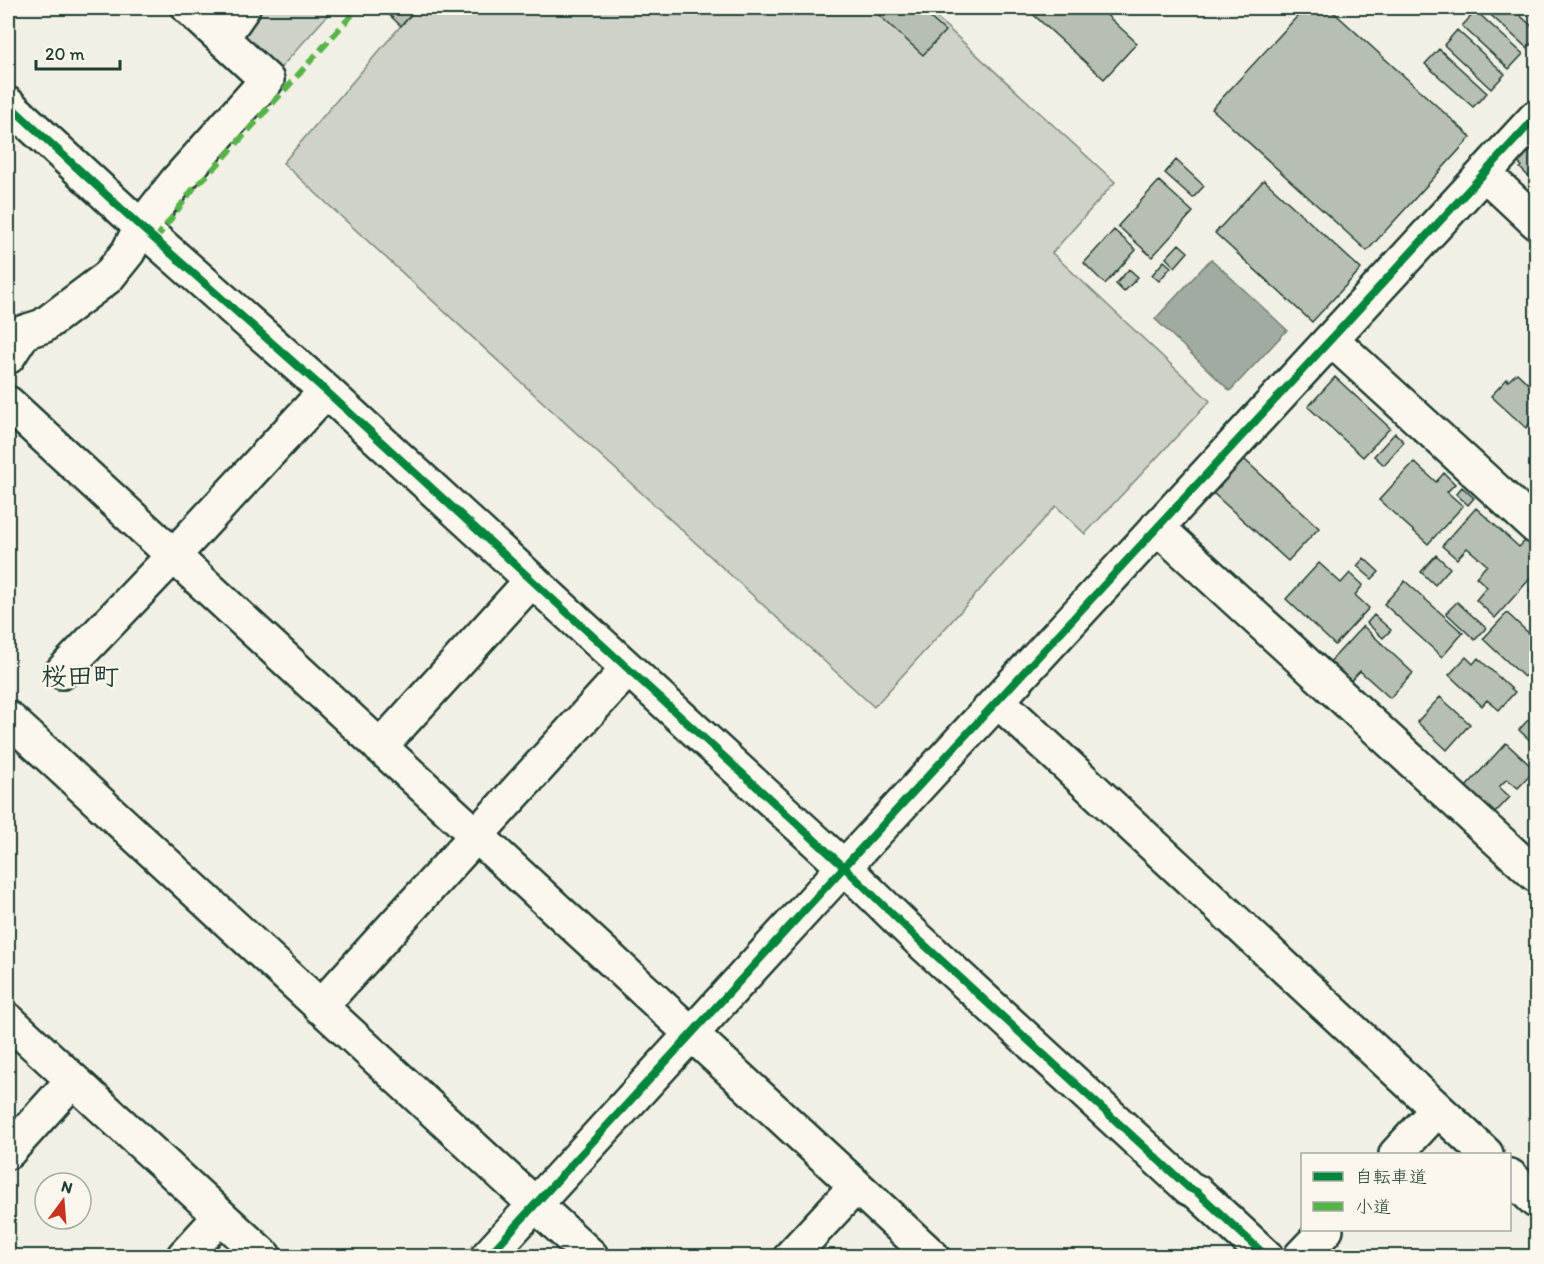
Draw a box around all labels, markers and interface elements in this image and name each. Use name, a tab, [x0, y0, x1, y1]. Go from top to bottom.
scale bar	[36, 33, 120, 71]
text: 20 m	[45, 43, 85, 65]
district label: 桜田町	[41, 660, 119, 692]
legend	[1301, 1153, 1511, 1231]
text: 自転車道	[1355, 1166, 1427, 1188]
north arrow	[33, 1171, 93, 1231]
text: N	[59, 1176, 75, 1198]
text: 小道	[1355, 1196, 1391, 1218]

